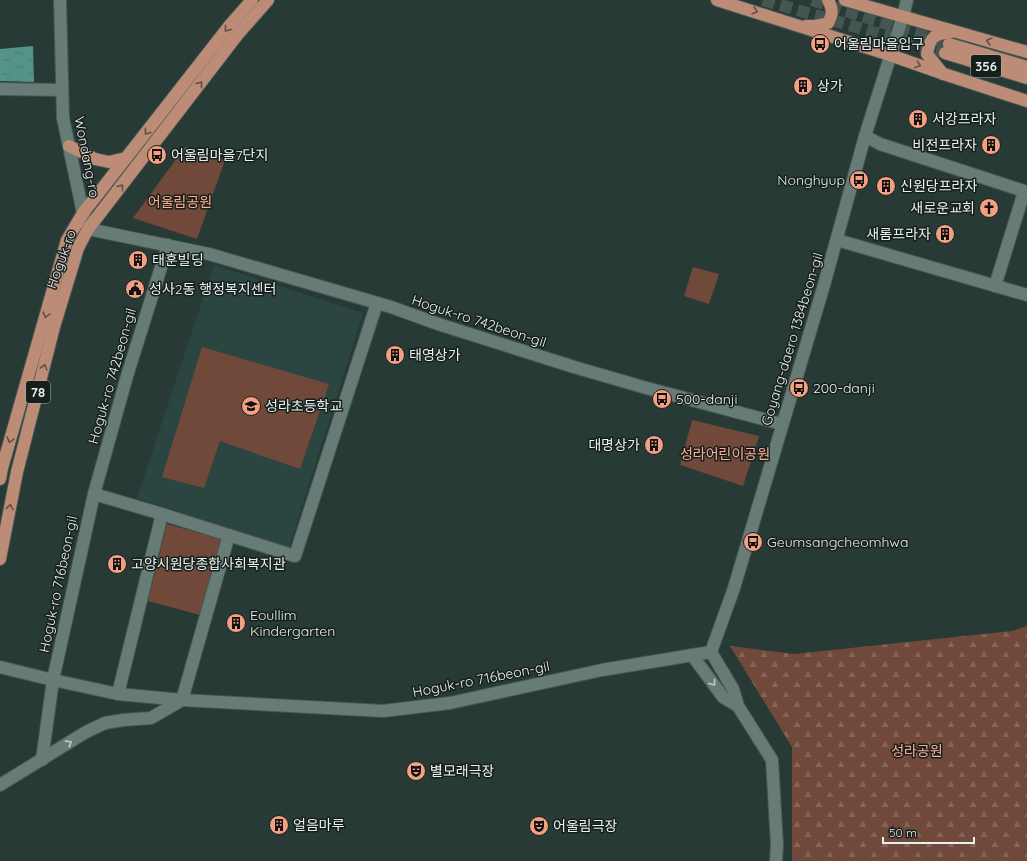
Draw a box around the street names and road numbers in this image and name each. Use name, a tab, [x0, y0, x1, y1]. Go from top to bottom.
road number: 356	[971, 55, 1001, 77]
street label: Wondang-ro	[70, 115, 104, 199]
street label: Hoguk-ro	[42, 227, 80, 291]
street label: Goyang-daero 1384beon-gil	[757, 250, 827, 428]
street label: Hoguk-ro 742beon-gil	[409, 291, 549, 351]
street label: Hoguk-ro 742beon-gil	[84, 306, 140, 446]
road number: 78	[26, 381, 50, 403]
street label: Hoguk-ro 716beon-gil	[35, 514, 81, 654]
street label: Hoguk-ro 716beon-gil	[411, 657, 551, 701]

